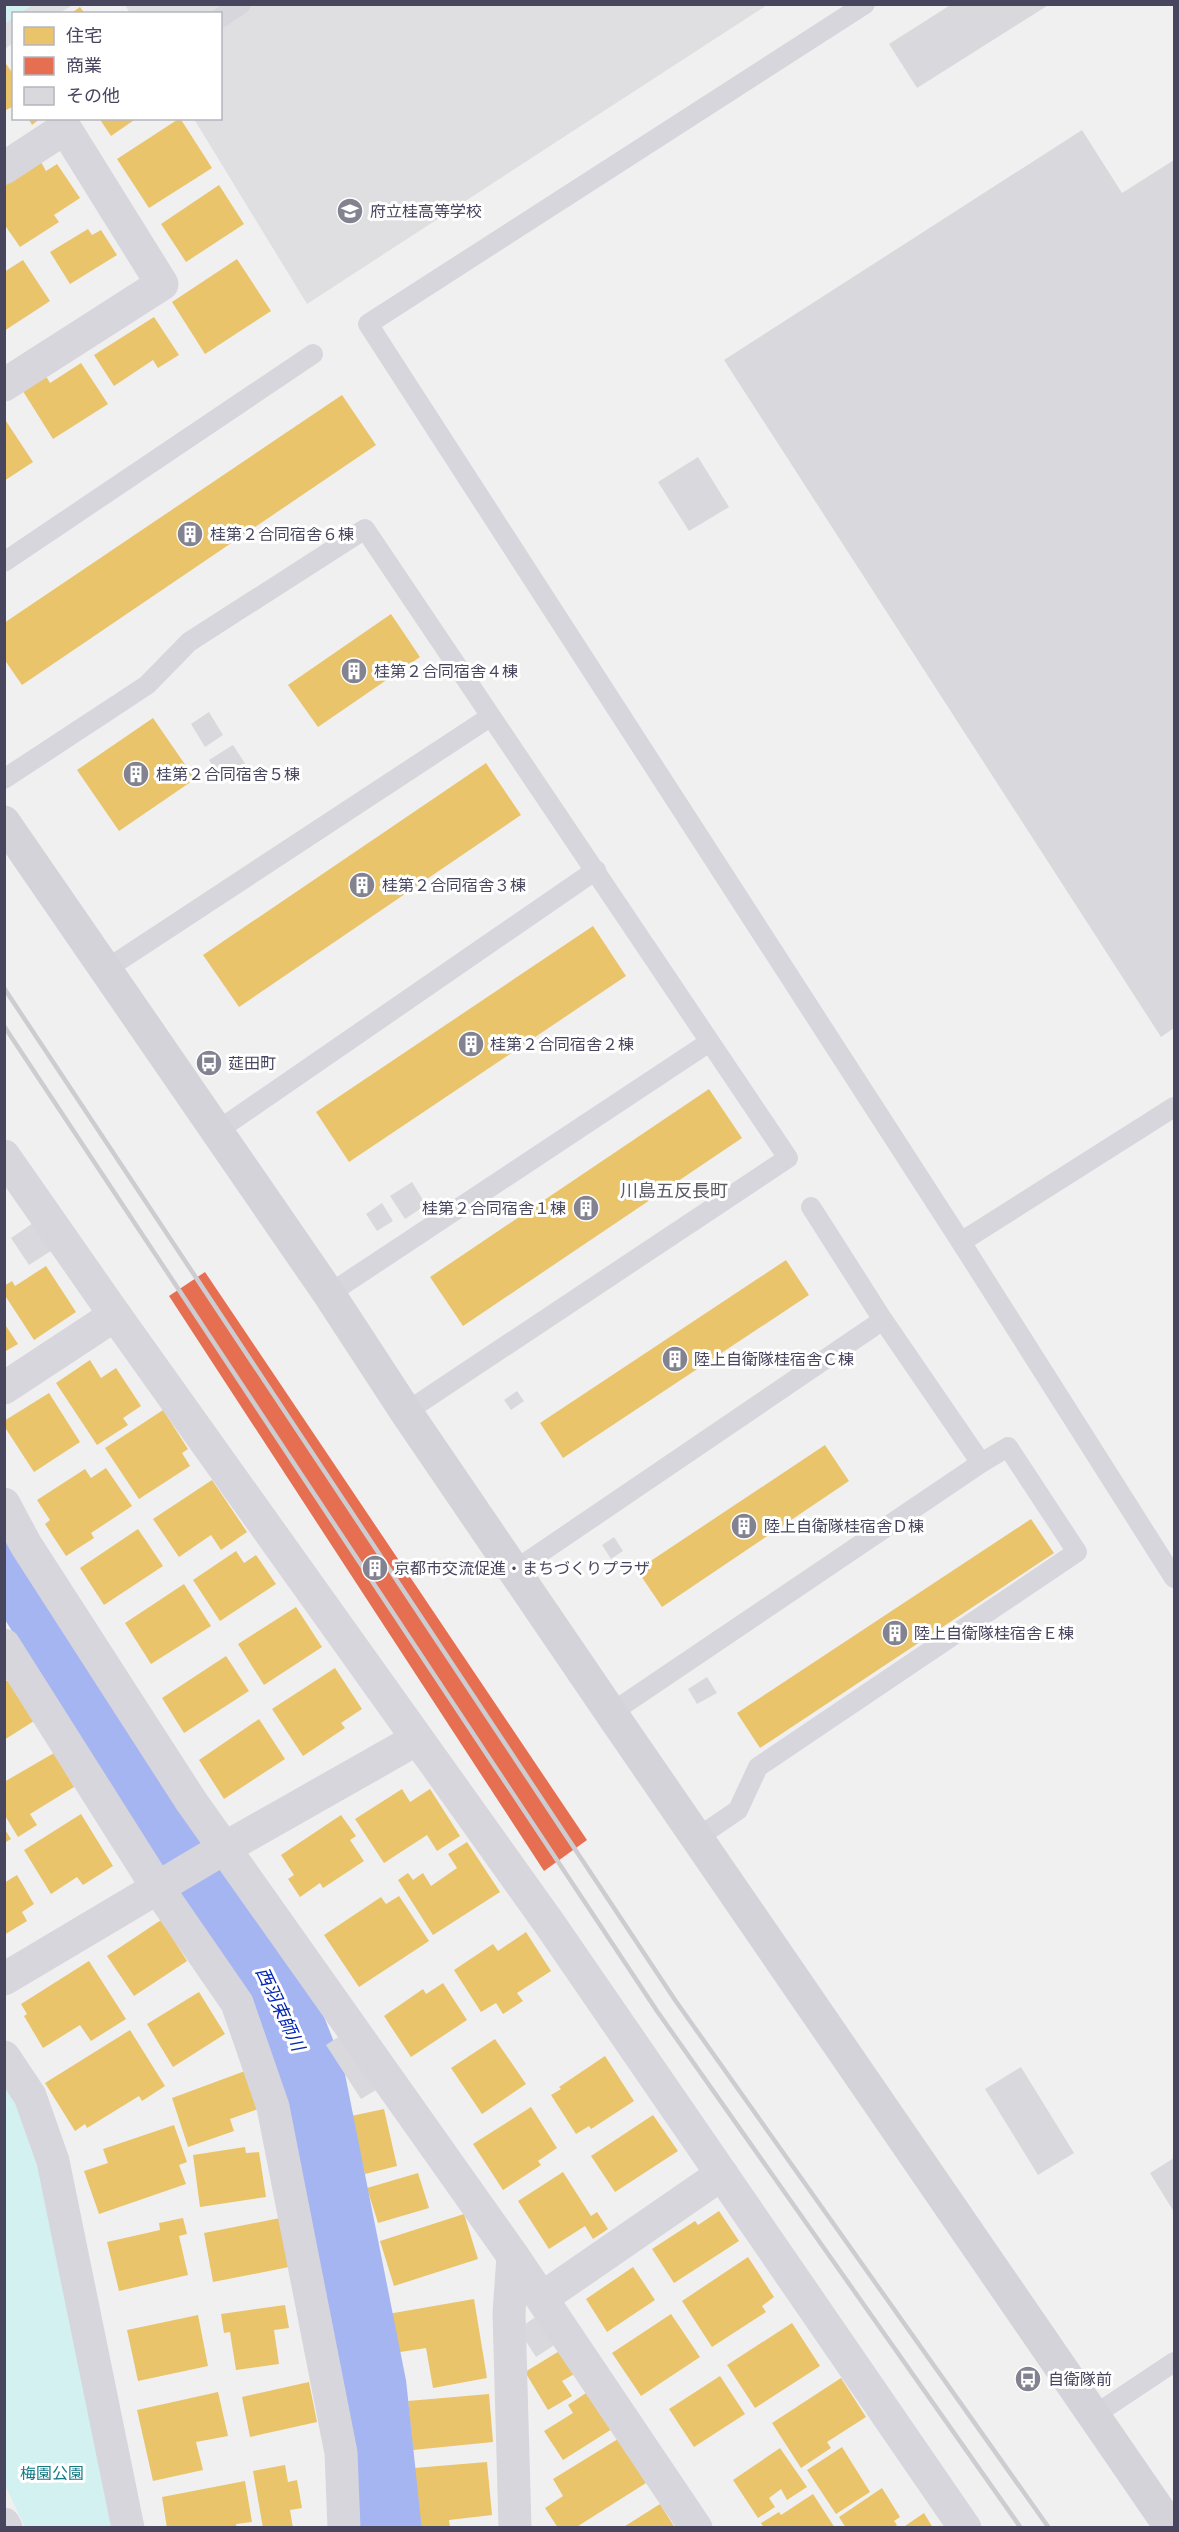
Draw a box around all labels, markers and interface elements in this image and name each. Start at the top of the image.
legend [12,12,222,120]
text: 住宅 [66,25,102,47]
text: 商業 [66,55,102,77]
text: その他 [66,85,120,107]
school or university icon: 府立桂高等学校 [335,196,365,226]
place label: 府立桂高等学校 [370,202,482,222]
building icon: 桂第２合同宿舎６棟 [175,519,205,549]
place label: 桂第２合同宿舎６棟 [210,525,354,545]
building icon: 桂第２合同宿舎４棟 [339,656,369,686]
place label: 桂第２合同宿舎４棟 [374,662,518,682]
building icon: 桂第２合同宿舎５棟 [121,759,151,789]
place label: 桂第２合同宿舎５棟 [156,765,300,785]
building icon: 桂第２合同宿舎３棟 [347,870,377,900]
place label: 桂第２合同宿舎３棟 [382,876,526,896]
building icon: 桂第２合同宿舎２棟 [456,1029,486,1059]
place label: 桂第２合同宿舎２棟 [490,1035,634,1055]
bus stop icon: 莚田町 [194,1048,224,1078]
place label: 莚田町 [228,1054,276,1074]
district label: 川島五反長町 [620,1180,728,1202]
building icon: 桂第２合同宿舎１棟 [571,1193,601,1223]
place label: 桂第２合同宿舎１棟 [422,1199,566,1219]
building icon: 陸上自衛隊桂宿舎Ｃ棟 [660,1344,690,1374]
place label: 陸上自衛隊桂宿舎Ｃ棟 [694,1350,854,1370]
building icon: 陸上自衛隊桂宿舎Ｄ棟 [729,1511,759,1541]
place label: 陸上自衛隊桂宿舎Ｄ棟 [764,1517,924,1537]
building icon: 京都市交流促進・まちづくりプラザ [360,1553,390,1583]
place label: 京都市交流促進・まちづくりプラザ [394,1559,650,1579]
building icon: 陸上自衛隊桂宿舎Ｅ棟 [880,1618,910,1648]
place label: 陸上自衛隊桂宿舎Ｅ棟 [914,1624,1074,1644]
water label: 西羽束師川 [251,1964,310,2056]
bus stop icon: 自衛隊前 [1013,2364,1043,2394]
place label: 自衛隊前 [1048,2370,1112,2390]
park label: 梅園公園 [20,2464,84,2484]

